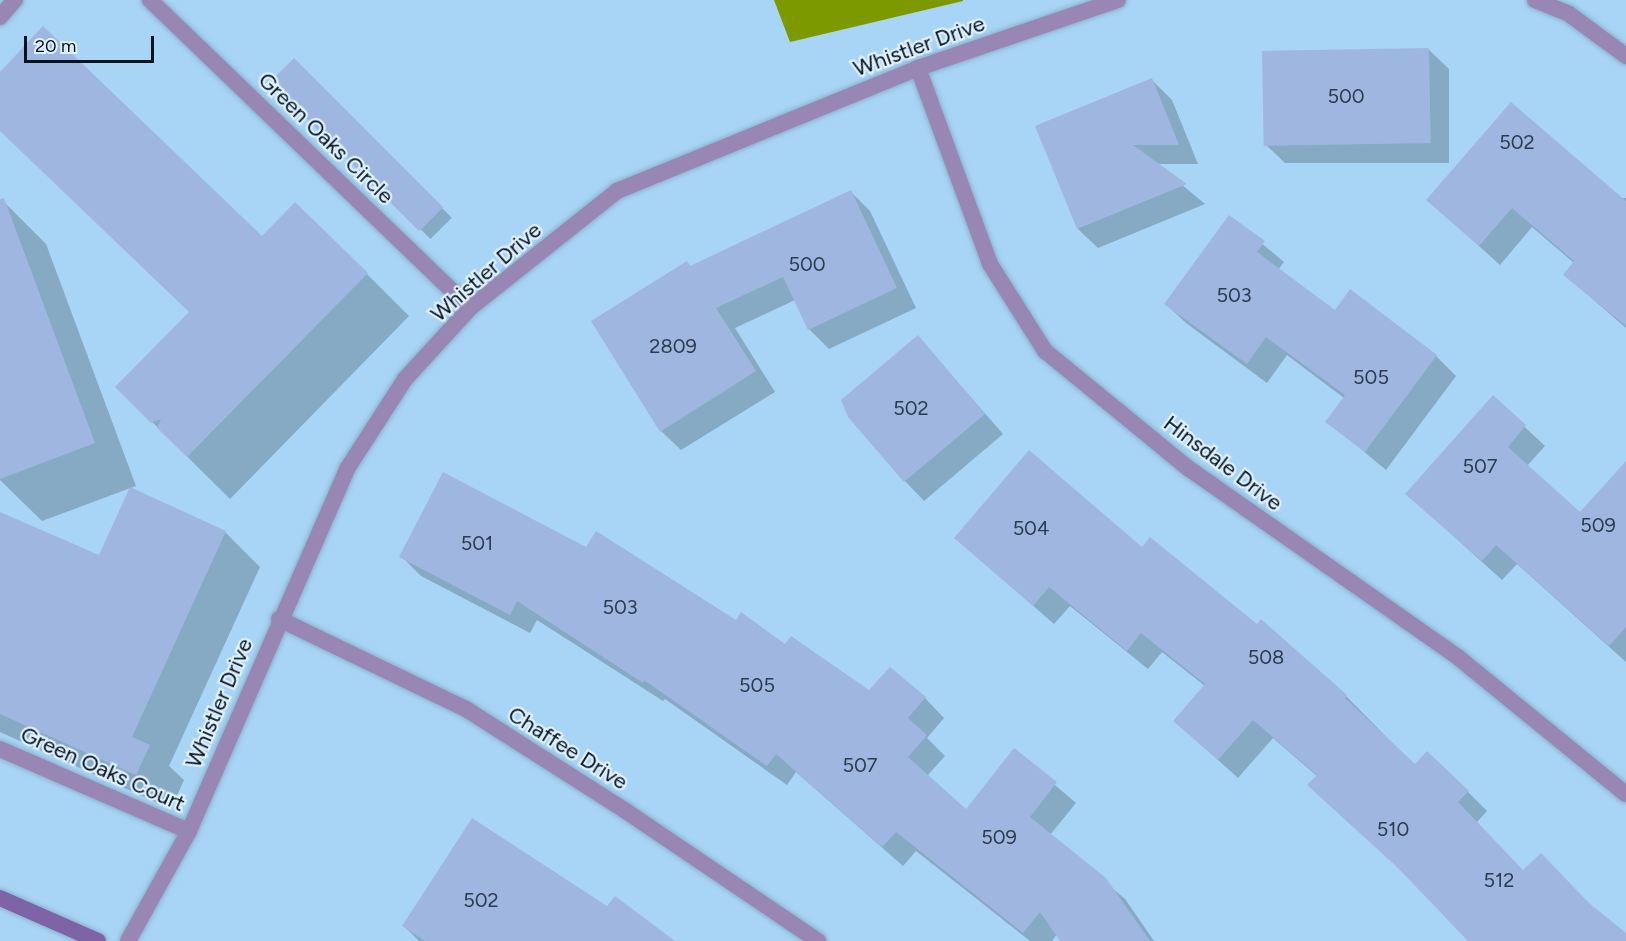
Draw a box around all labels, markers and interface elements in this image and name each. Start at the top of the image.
street label: Whistler Drive [850,10,988,82]
scale bar [27,24,158,62]
text: 20 m [35,35,76,57]
street label: Green Oaks Circle [253,67,399,209]
house number: 500 [1327,84,1365,108]
house number: 502 [1499,130,1535,154]
street label: Whistler Drive [425,217,547,327]
house number: 500 [788,252,826,276]
house number: 503 [1216,283,1252,307]
house number: 2809 [649,334,697,358]
house number: 505 [1353,365,1389,389]
house number: 502 [893,396,929,420]
street label: Hinsdale Drive [1159,410,1287,516]
house number: 507 [1462,454,1498,478]
house number: 509 [1580,513,1616,537]
house number: 504 [1013,516,1049,540]
house number: 501 [461,531,493,555]
house number: 503 [602,595,638,619]
street label: Whistler Drive [180,634,258,772]
house number: 508 [1248,645,1284,669]
house number: 505 [739,673,775,697]
street label: Chaffee Drive [503,701,633,795]
street label: Green Oaks Court [17,721,189,817]
house number: 507 [842,753,878,777]
house number: 510 [1377,817,1409,841]
house number: 509 [981,825,1017,849]
house number: 512 [1484,868,1514,892]
house number: 502 [463,888,499,912]

